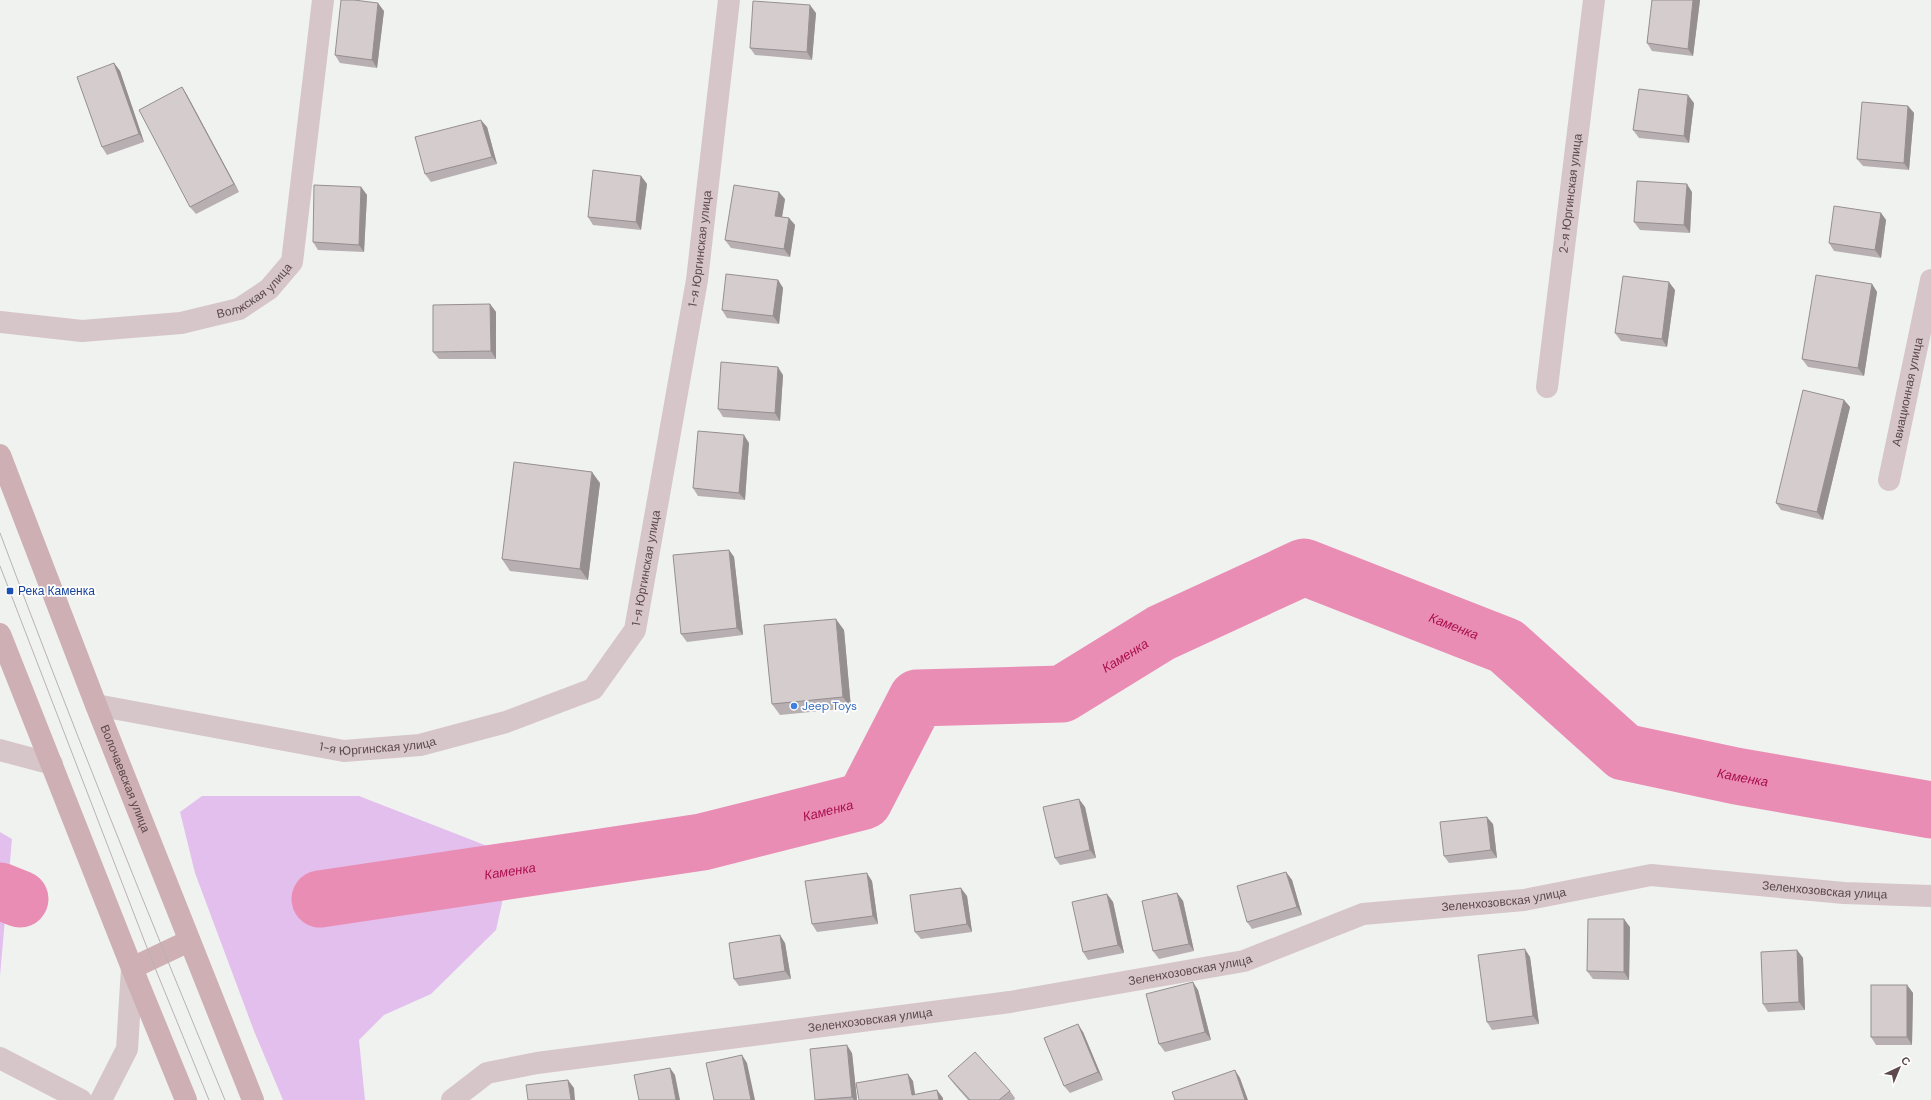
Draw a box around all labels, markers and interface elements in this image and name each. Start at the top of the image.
street label: 2-я Юргинская улица [1555,132,1586,254]
street label: 1-я Юргинская улица [684,189,715,308]
street label: Волжская улица [215,259,296,322]
street label: Авиационная улица [1888,336,1927,448]
street label: 1-я Юргинская улица [628,508,664,627]
place label: Река Каменка [18,583,95,599]
marker: Река Каменка [5,586,15,596]
water label: Каменка [1427,609,1481,643]
water label: Каменка [1099,635,1151,676]
place label: Jeep Toys [802,698,857,714]
marker: Jeep Toys [789,701,799,711]
street label: Волочаевская улица [97,722,154,835]
street label: 1-я Юргинская улица [318,733,438,759]
water label: Каменка [1716,764,1770,790]
water label: Каменка [801,796,855,825]
water label: Каменка [483,859,537,883]
street label: Зеленхозовская улица [1761,877,1888,902]
street label: Зеленхозовская улица [1441,884,1568,915]
street label: Зеленхозовская улица [1127,950,1255,989]
street label: Зеленхозовская улица [807,1004,934,1036]
north arrow [1879,1048,1919,1088]
text: С [1898,1053,1914,1069]

